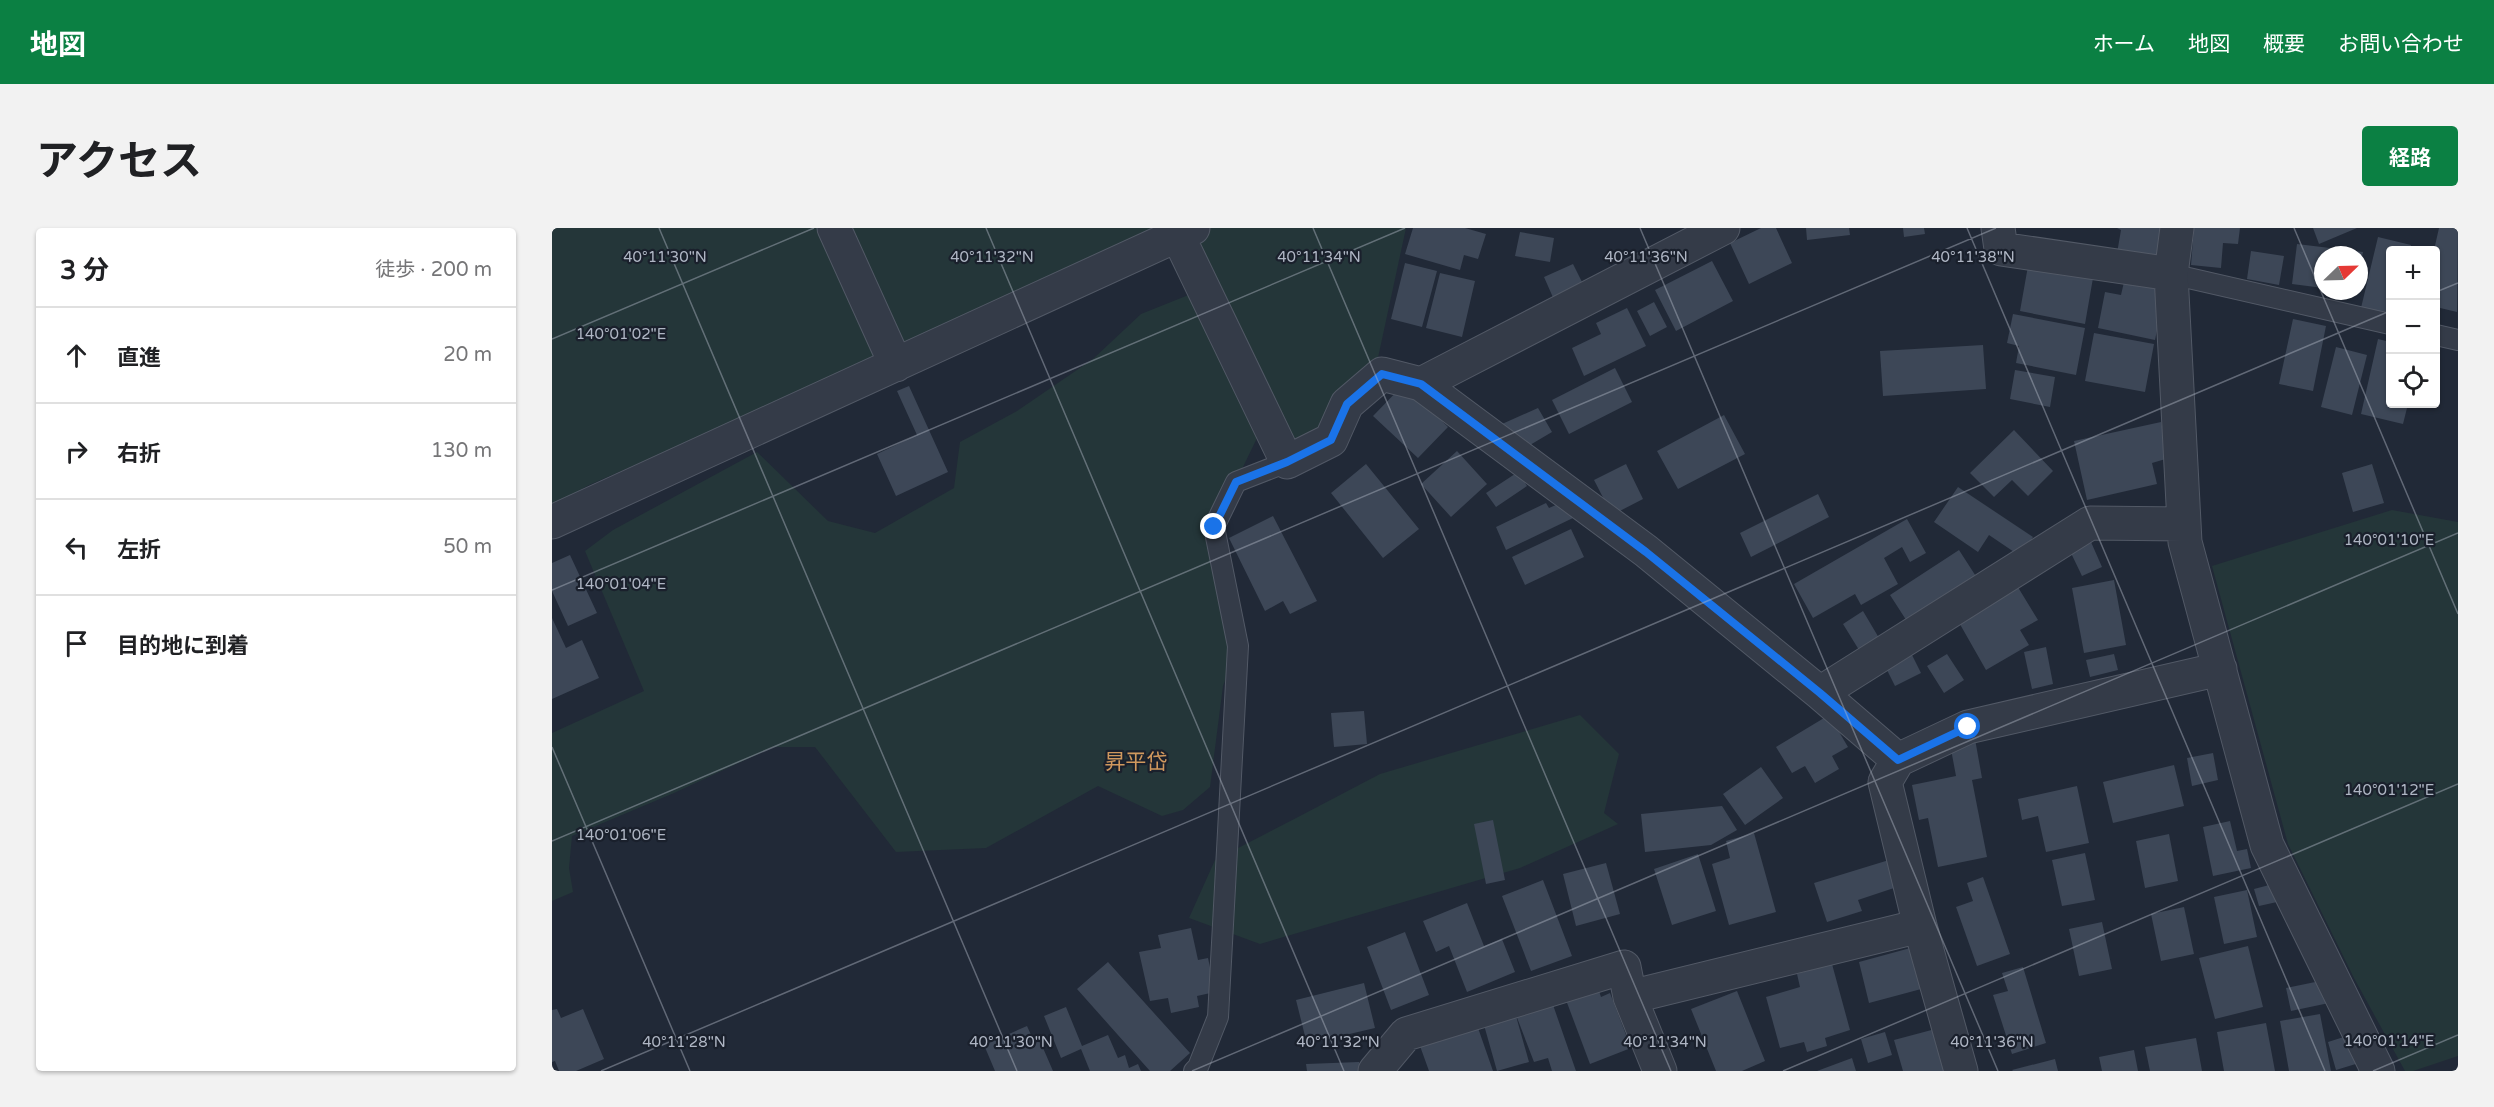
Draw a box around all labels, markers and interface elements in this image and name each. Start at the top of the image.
text: 地図 [30,28,86,62]
text: ホーム [2093,32,2155,57]
text: 地図 [2188,32,2230,57]
text: 概要 [2263,32,2305,57]
text: お問い合わせ [2338,32,2464,57]
button: 経路 [2362,126,2458,186]
text: アクセス [36,136,202,187]
north arrow [2314,246,2368,300]
map controls [2386,246,2440,408]
button: + [2386,246,2440,300]
text: 40°11'30"N [623,248,707,266]
text: 40°11'32"N [950,248,1034,266]
text: 40°11'34"N [1277,248,1361,266]
text: 40°11'36"N [1604,248,1688,266]
text: 40°11'38"N [1931,248,2015,266]
text: 3 分 [60,255,109,286]
text: 徒歩 · 200 m [375,258,492,282]
button: − [2386,300,2440,354]
text: 140°01'02"E [576,325,666,343]
icon: ahead [60,339,93,372]
text: 20 m [443,343,492,367]
text: 直進 [117,345,161,371]
button: locate [2386,354,2440,408]
icon: right [60,435,93,468]
text: 130 m [431,439,492,463]
text: 右折 [117,441,161,467]
route end [1200,513,1226,539]
icon: left [60,531,93,564]
text: 140°01'10"E [2344,531,2434,549]
text: 50 m [443,535,492,559]
text: 左折 [117,537,161,563]
text: 140°01'04"E [576,575,666,593]
icon: arrive [60,627,93,660]
text: 目的地に到着 [117,633,249,659]
route start [1954,713,1980,739]
district label: 昇平岱 [1105,750,1168,775]
text: 140°01'12"E [2344,781,2434,799]
text: 140°01'06"E [576,826,666,844]
text: 140°01'14"E [2344,1032,2434,1050]
text: 40°11'28"N [642,1033,726,1051]
text: 40°11'30"N [969,1033,1053,1051]
text: 40°11'32"N [1296,1033,1380,1051]
text: 40°11'34"N [1623,1033,1707,1051]
text: 40°11'36"N [1950,1033,2034,1051]

